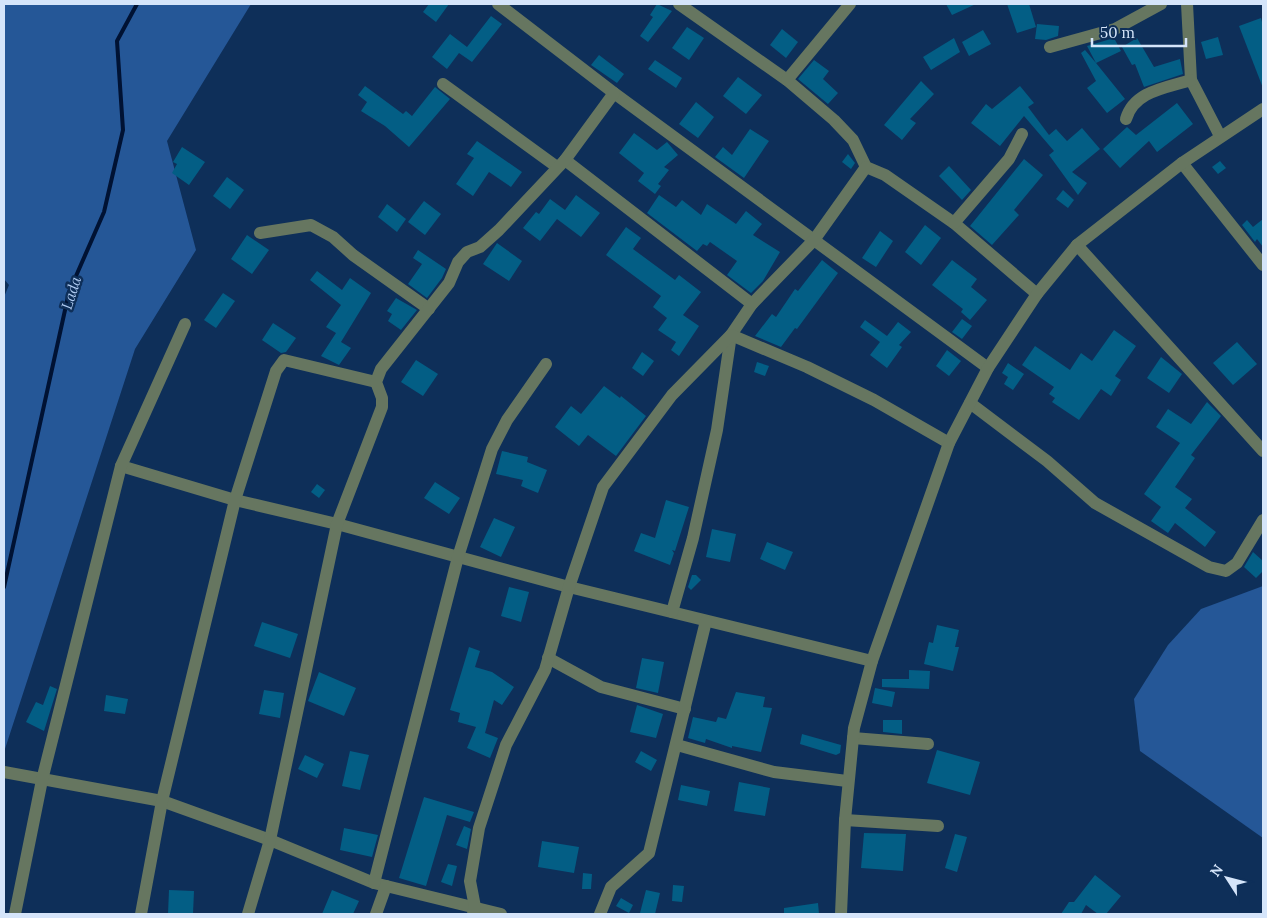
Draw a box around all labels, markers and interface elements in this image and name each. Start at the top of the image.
scale bar [1092,15,1186,47]
text: 50 m [1100,23,1135,42]
water label: Lada [57,273,85,312]
north arrow [1202,853,1252,903]
text: N [1206,861,1227,880]

